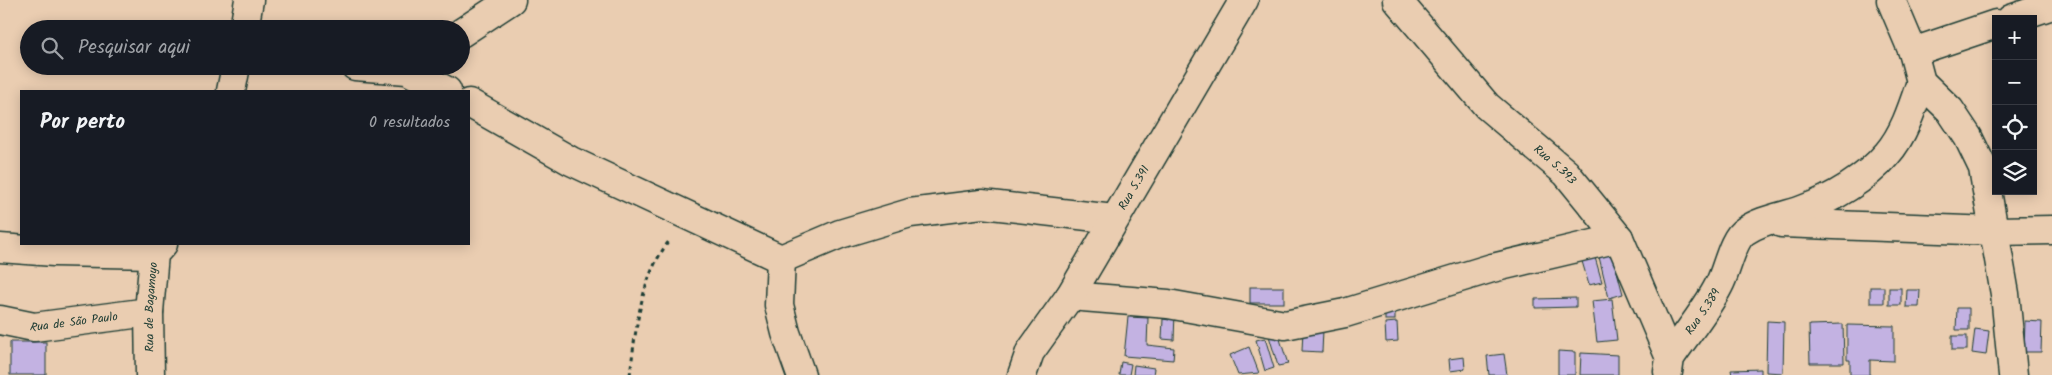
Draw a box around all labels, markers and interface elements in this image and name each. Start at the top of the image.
map controls [1992,15,2037,195]
button: + [1992,15,2037,60]
search box [20,20,470,75]
text: Pesquisar aqui [78,33,190,63]
icon: search [38,34,66,62]
button: − [1992,60,2037,105]
button: locate [1992,105,2037,150]
text: Por perto [40,106,125,139]
text: 0 resultados [369,110,450,135]
street label: Rua 5.393 [1529,140,1581,189]
button: layers [1992,150,2037,195]
street label: Rua 5.391 [1114,162,1155,214]
street label: Rua de Bagamoyo [140,261,163,352]
street label: Rua 5.389 [1680,285,1726,339]
street label: Rua de São Paulo [28,307,119,337]

